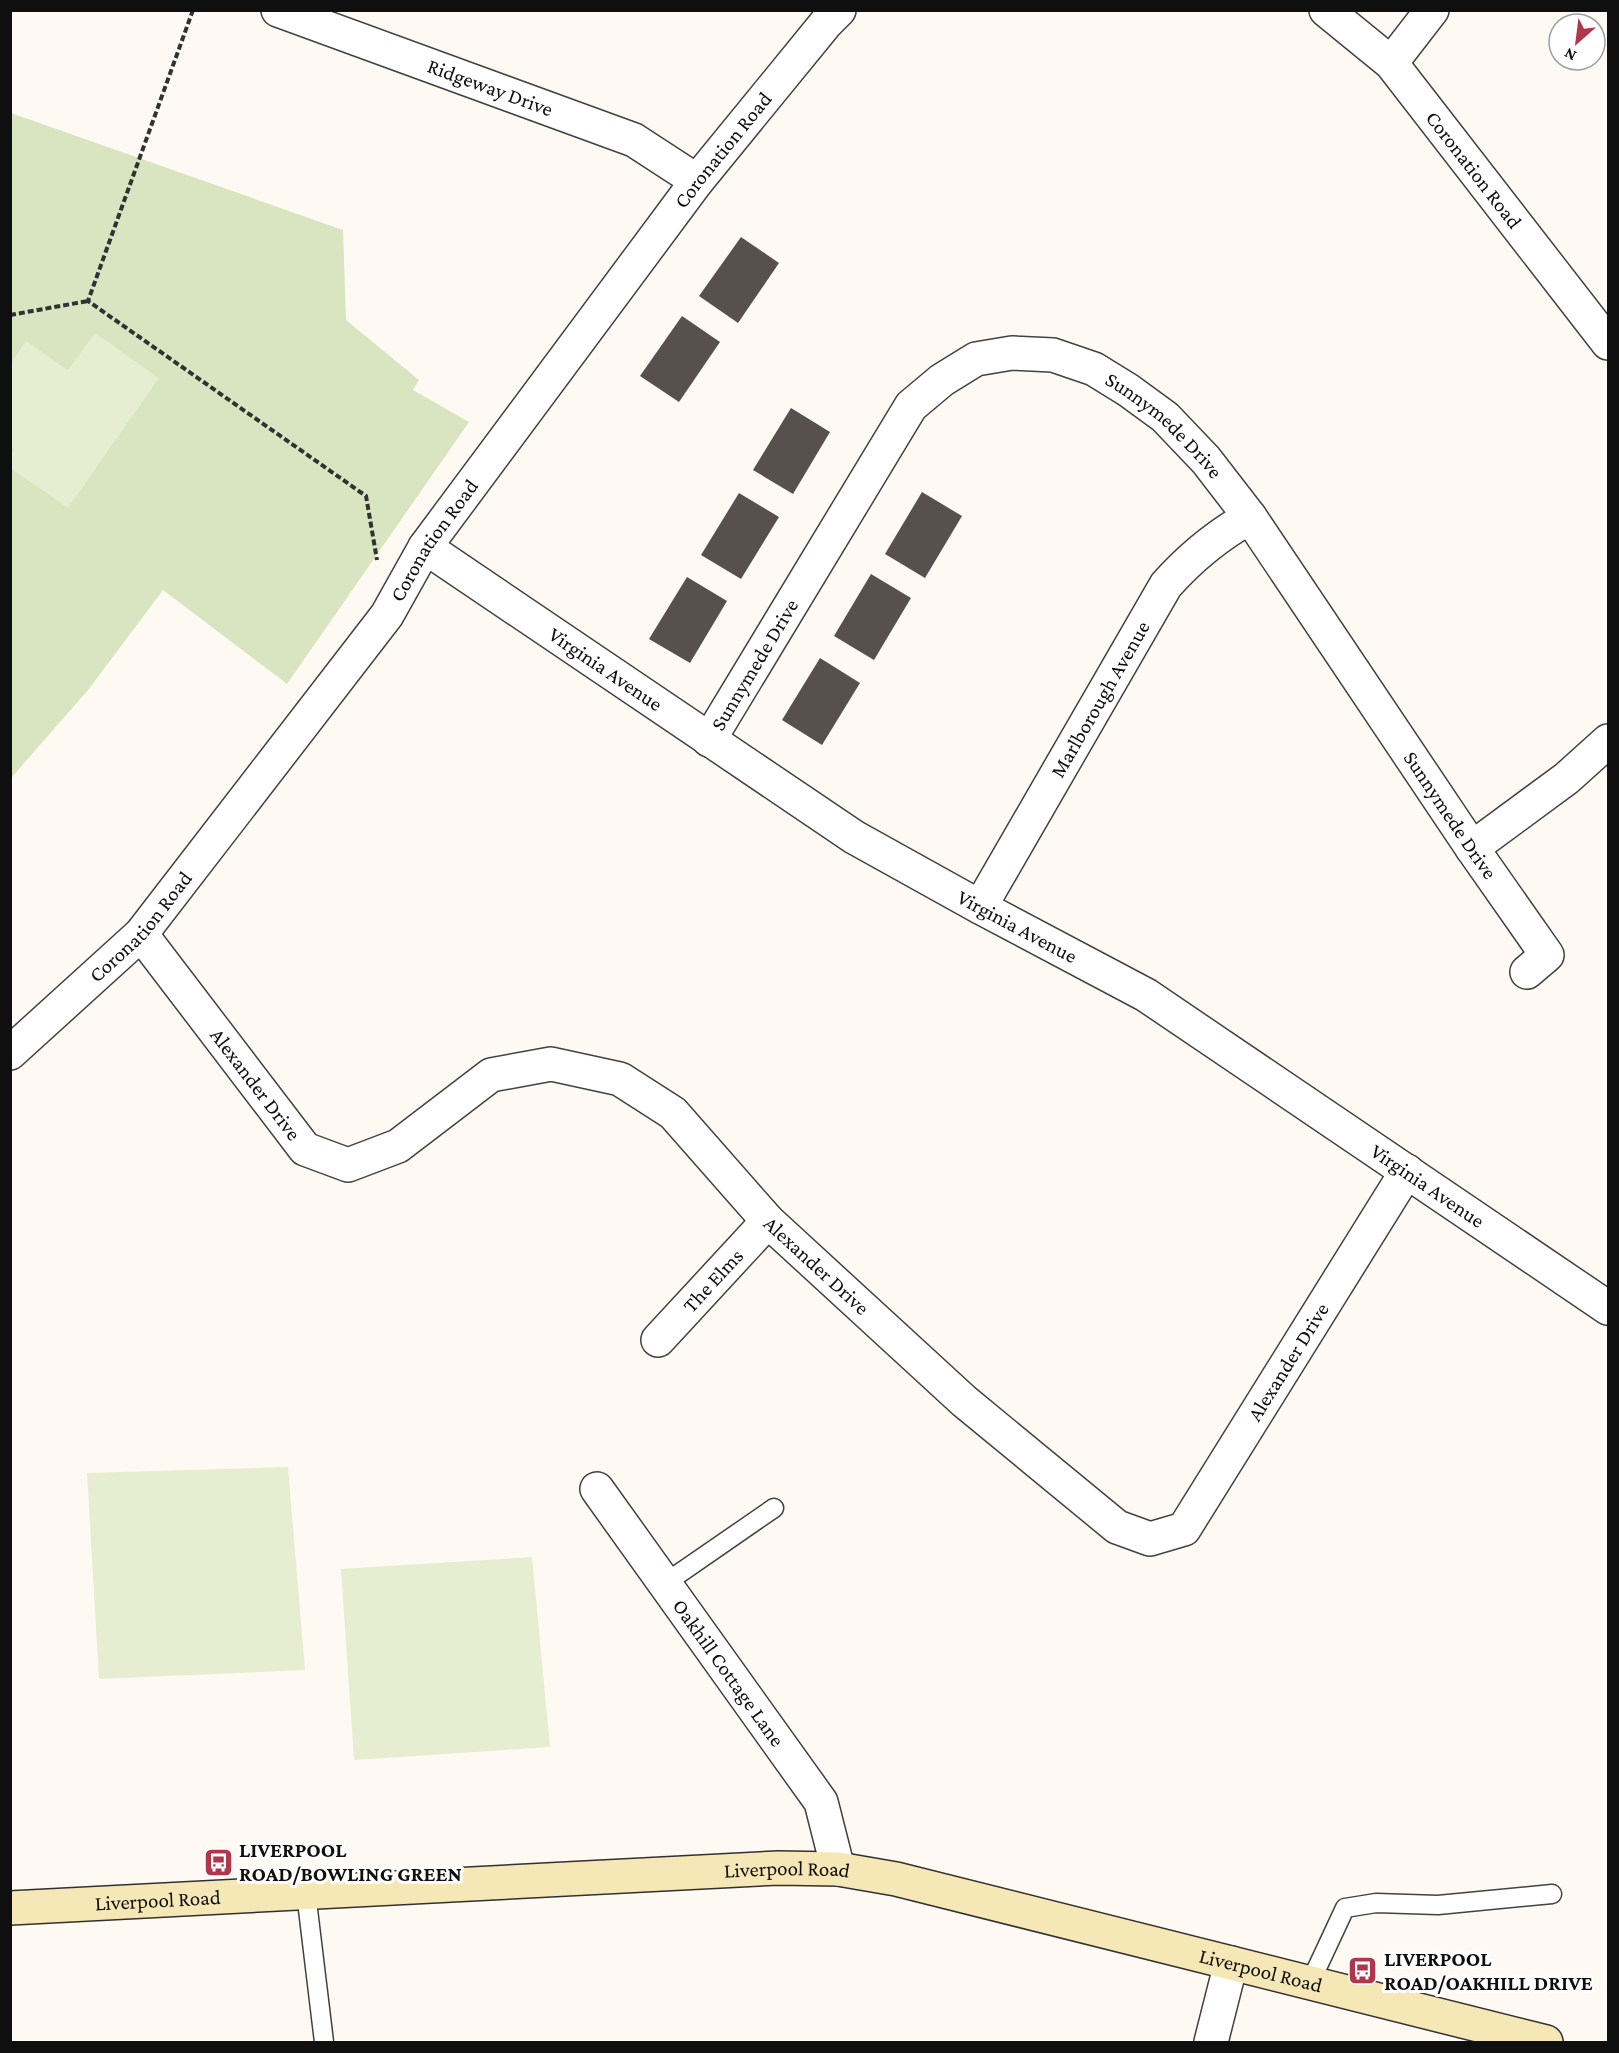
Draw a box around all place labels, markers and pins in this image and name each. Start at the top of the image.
place label: LIVERPOOL ROAD/BOWLING GREEN [239,1838,462,1886]
bus stop icon: LIVERPOOL ROAD/BOWLING GREEN [202,1846,234,1878]
place label: LIVERPOOL ROAD/OAKHILL DRIVE [1384,1947,1593,1995]
bus stop icon: LIVERPOOL ROAD/OAKHILL DRIVE [1347,1955,1379,1987]

